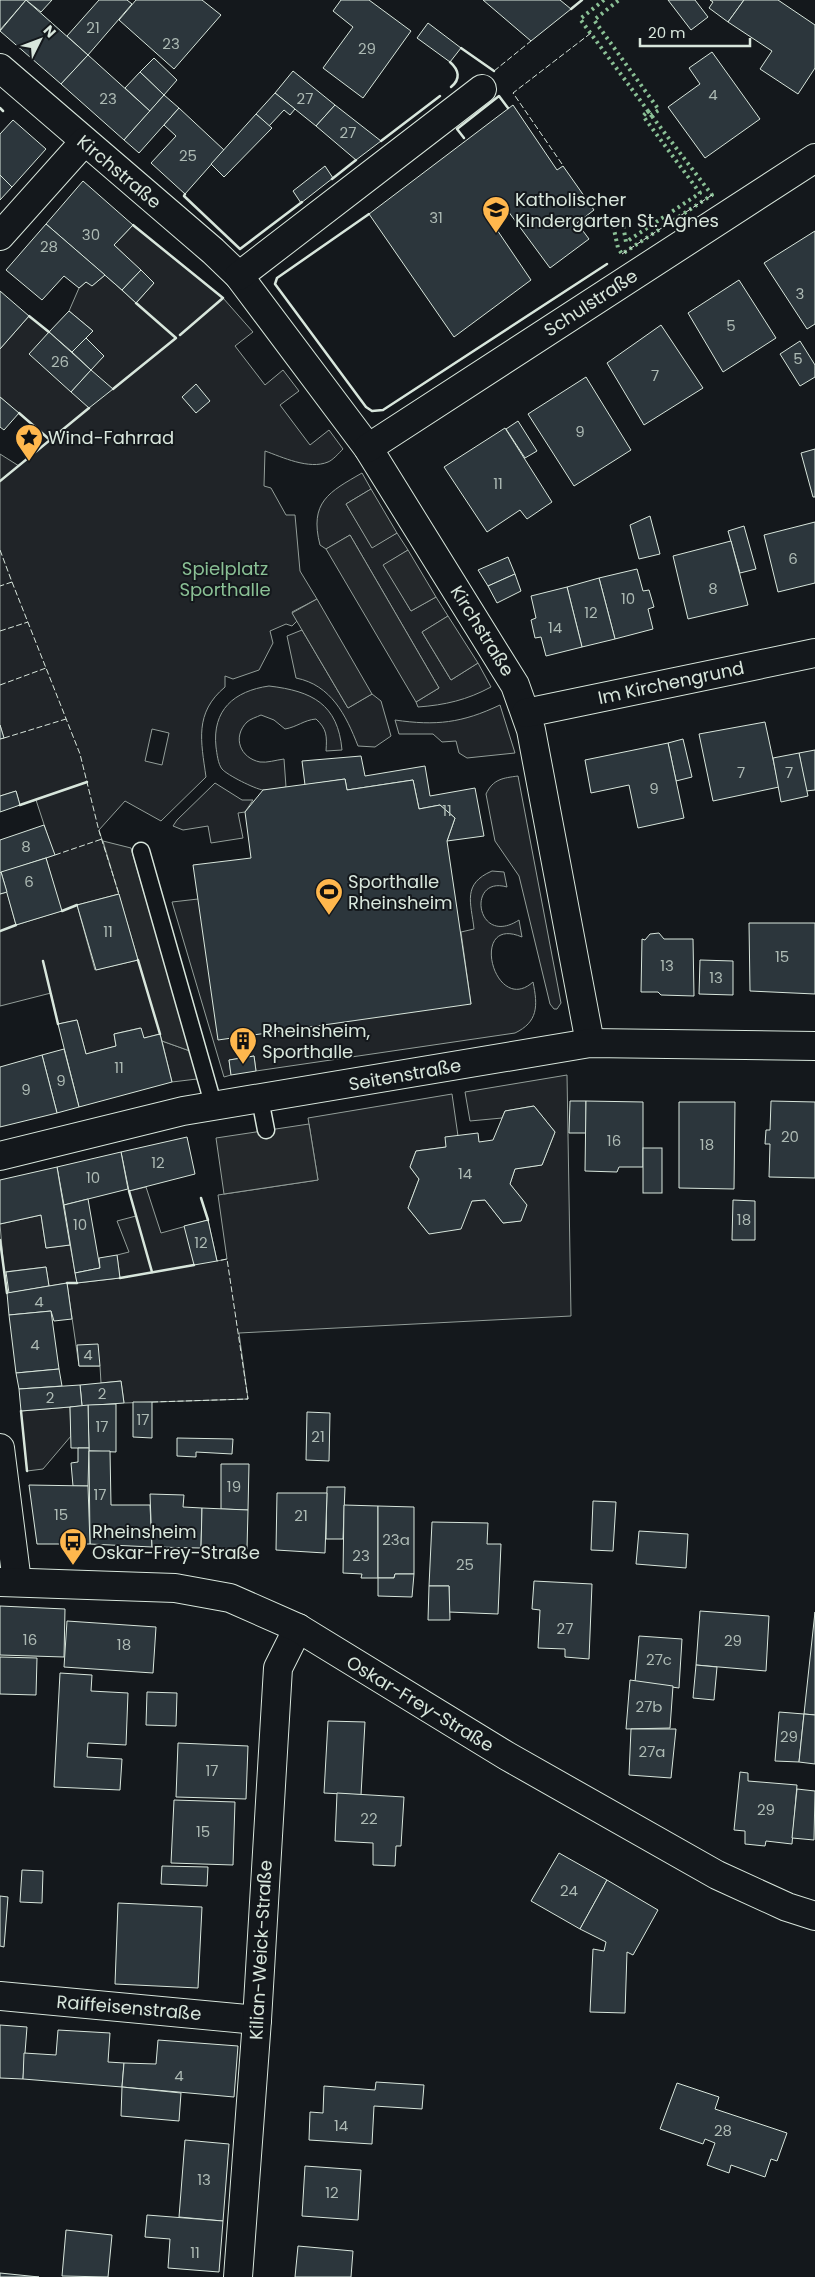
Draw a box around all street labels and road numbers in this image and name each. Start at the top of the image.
street label: Kirchstraße [72,129,167,214]
street label: Schulstraße [539,263,642,342]
street label: Kirchstraße [445,581,520,681]
street label: Im Kirchengrund [595,655,746,710]
street label: Seitenstraße [347,1052,463,1097]
street label: Oskar-Frey-Straße [342,1650,499,1758]
street label: Kilian-Weick-Straße [243,1859,278,2041]
street label: Raiffeisenstraße [56,1989,203,2026]

